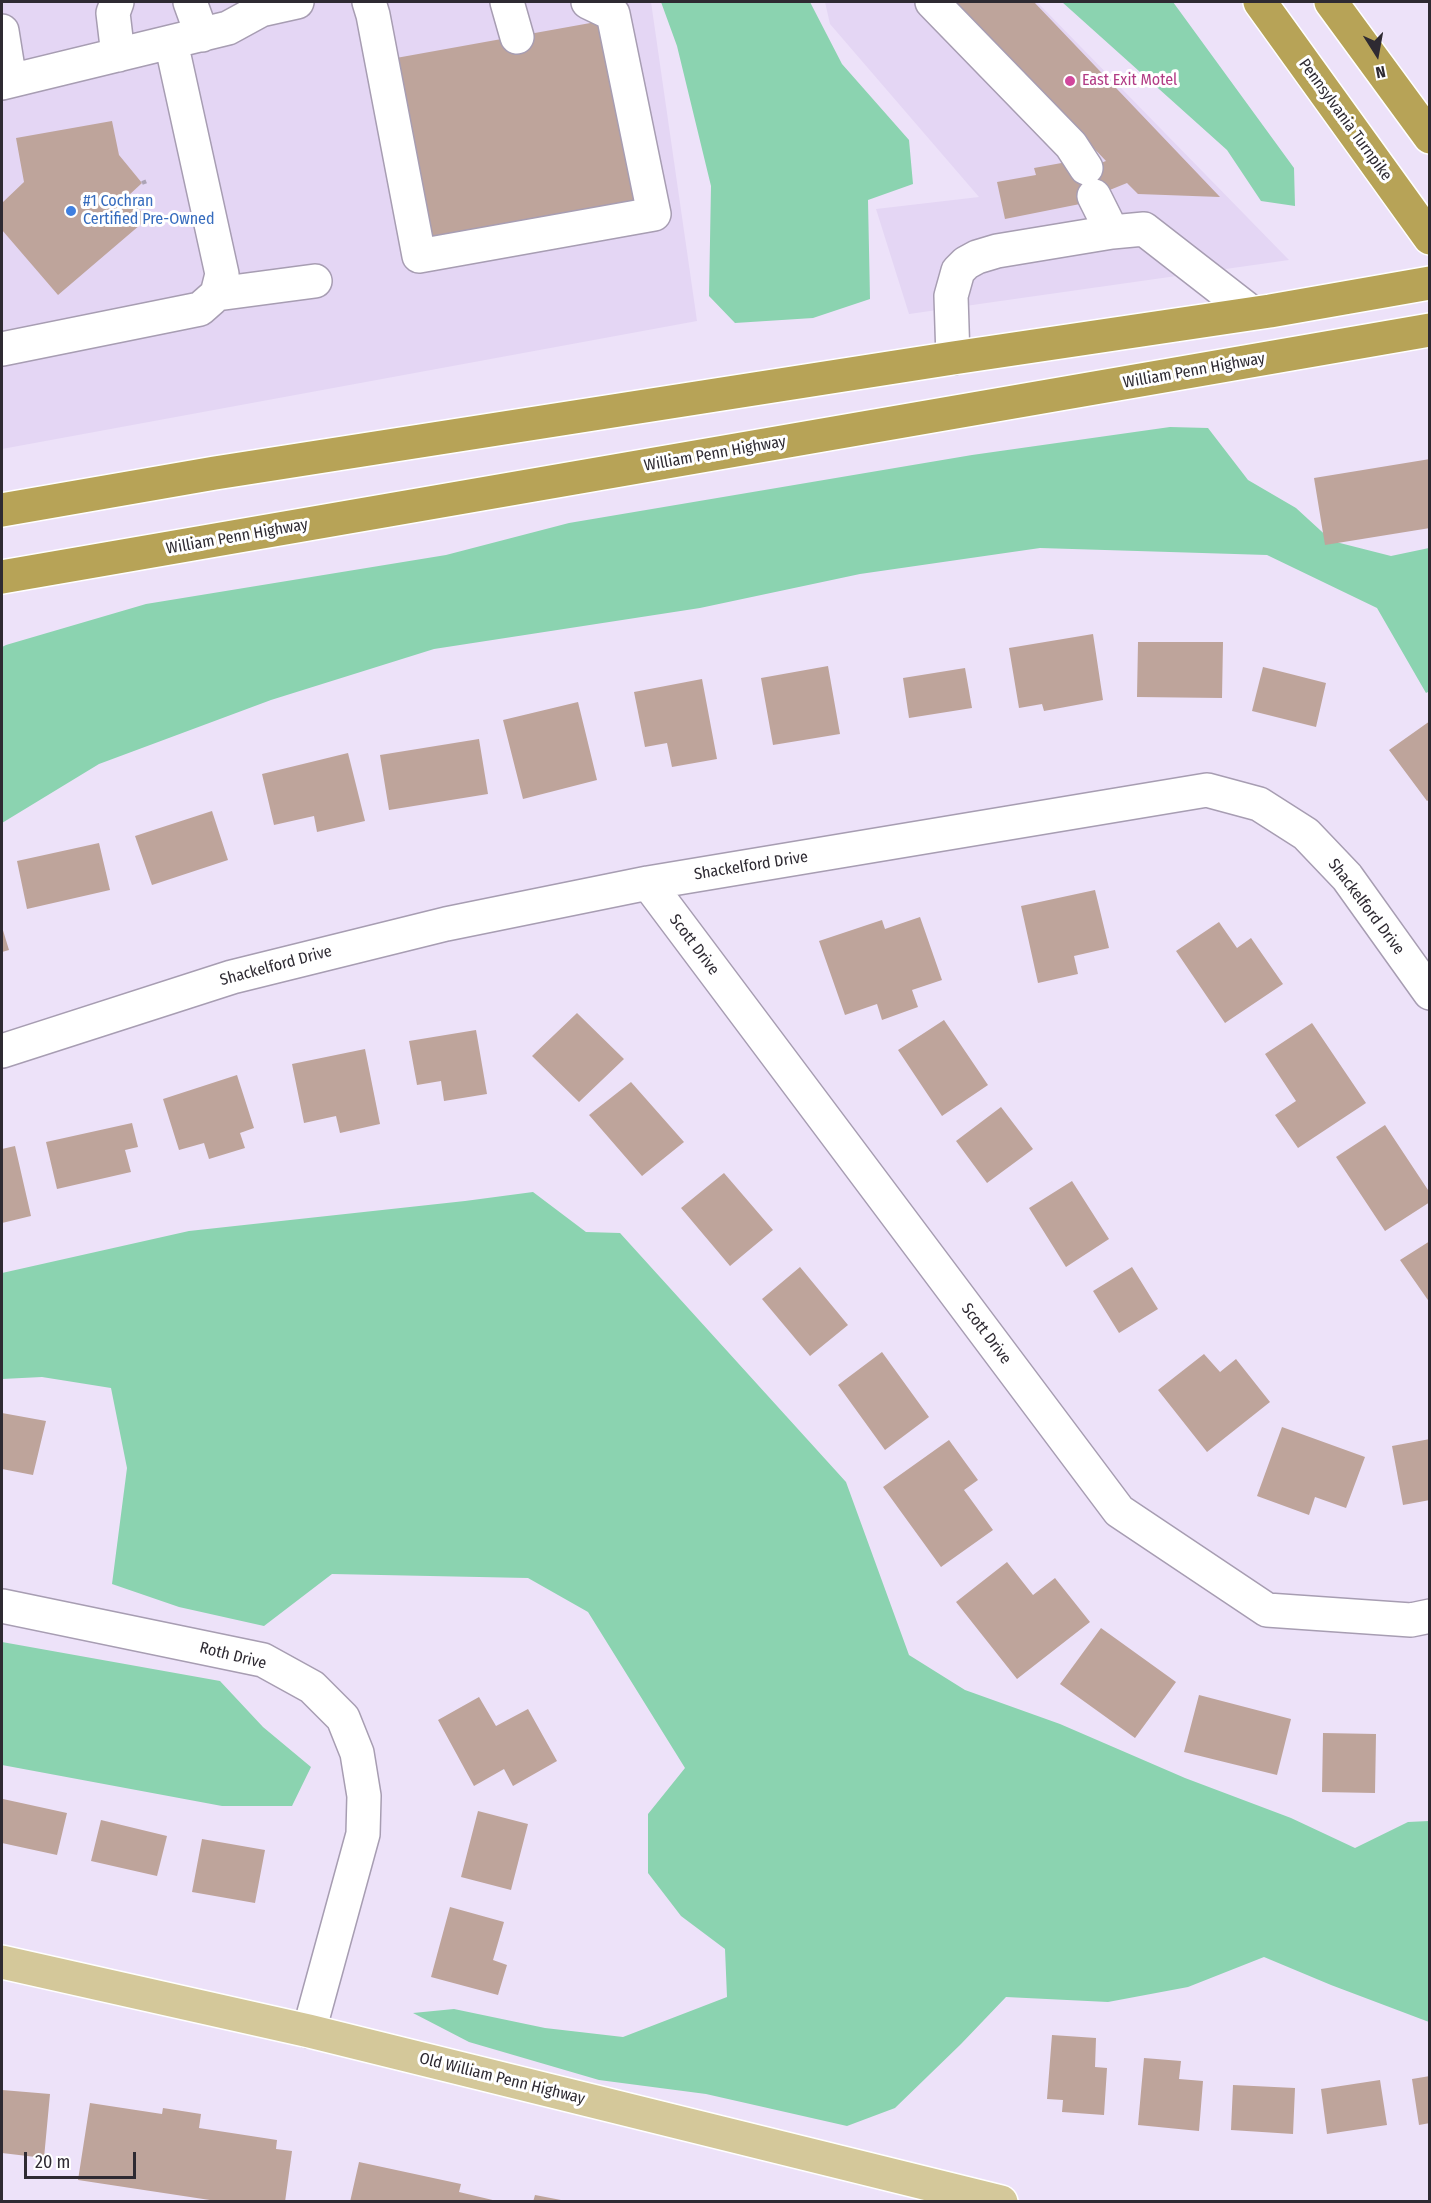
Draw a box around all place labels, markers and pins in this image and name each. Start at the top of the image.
place label: East Exit Motel [1082,71,1177,91]
marker: East Exit Motel [1063,74,1077,88]
place label: #1 Cochran Certified Pre-Owned [83,192,215,230]
marker: #1 Cochran Certified Pre-Owned [64,204,78,218]

